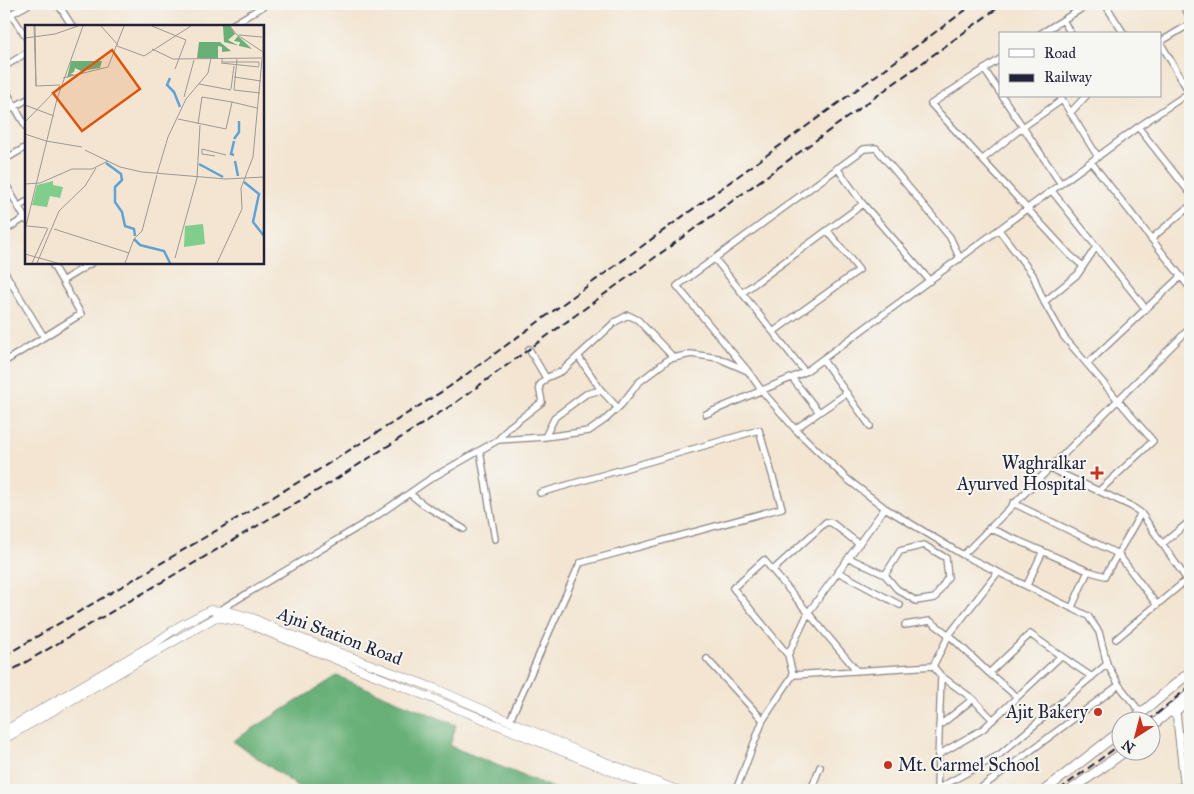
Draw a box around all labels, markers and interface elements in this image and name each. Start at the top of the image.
inset map [25,25,264,264]
legend [999,32,1162,98]
text: Road [1044,44,1076,62]
text: Railway [1044,68,1093,86]
place label: Waghralkar Ayurved Hospital [956,452,1086,495]
marker: Waghralkar Ayurved Hospital [1090,466,1104,480]
street label: Ajni Station Road [274,602,405,670]
place label: Ajit Bakery [1005,701,1089,723]
marker: Ajit Bakery [1092,706,1104,718]
north arrow [1112,712,1162,762]
text: N [1119,736,1138,756]
place label: Mt. Carmel School [898,754,1039,776]
marker: Mt. Carmel School [882,759,894,771]

